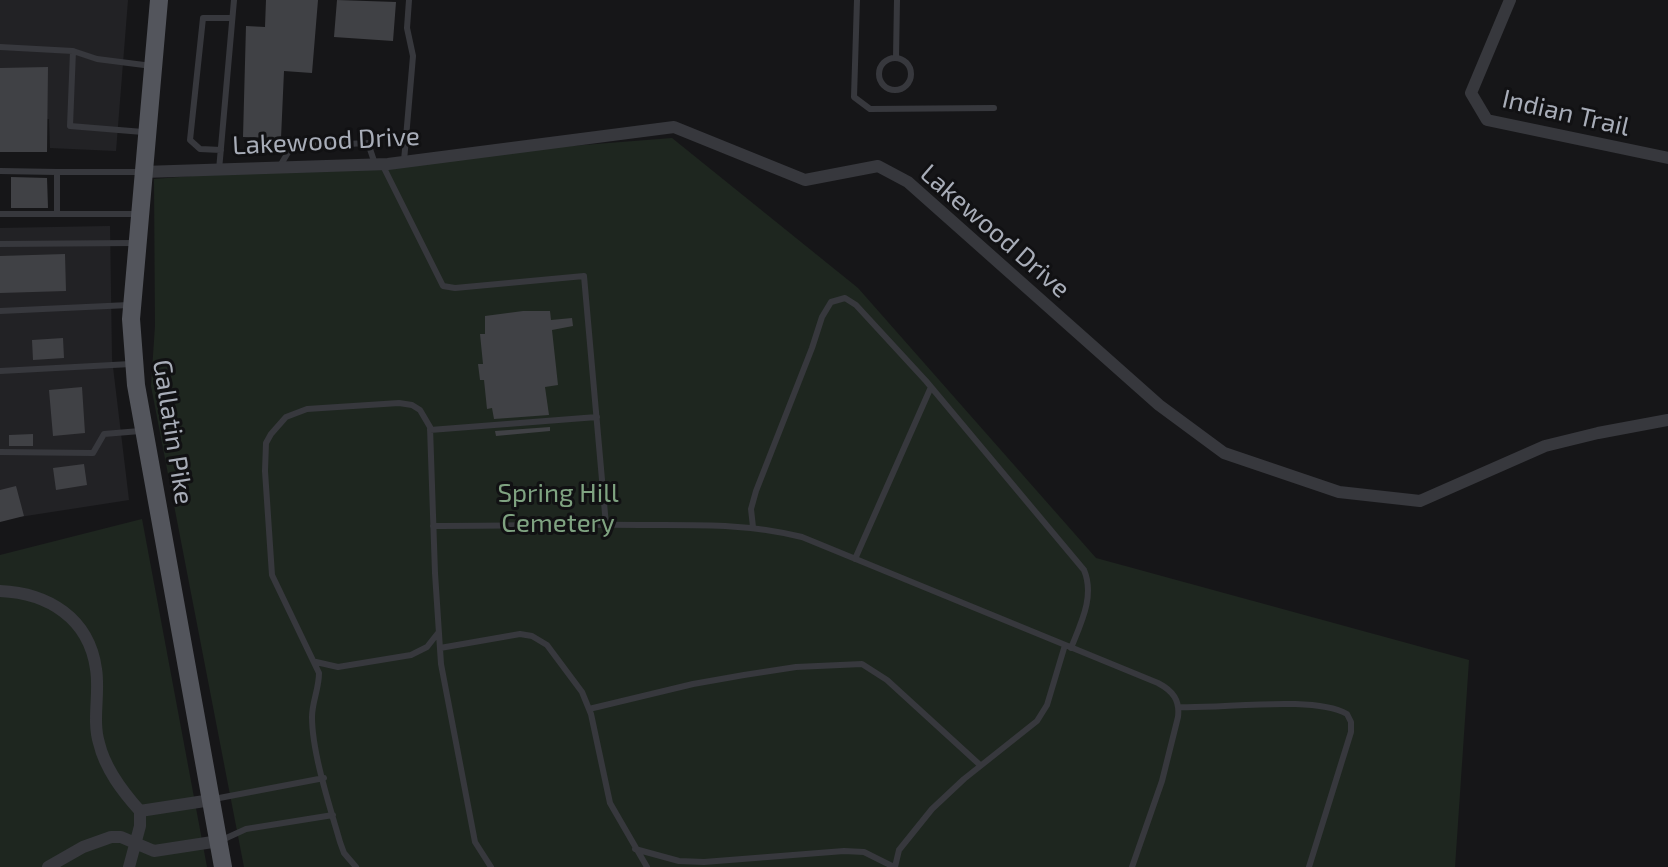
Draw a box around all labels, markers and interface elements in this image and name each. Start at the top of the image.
street label: Indian Trail [1499,83,1633,143]
street label: Lakewood Drive [231,121,421,161]
street label: Lakewood Drive [914,158,1076,304]
street label: Gallatin Pike [146,357,200,507]
park label: Spring Hill Cemetery [497,477,619,538]

